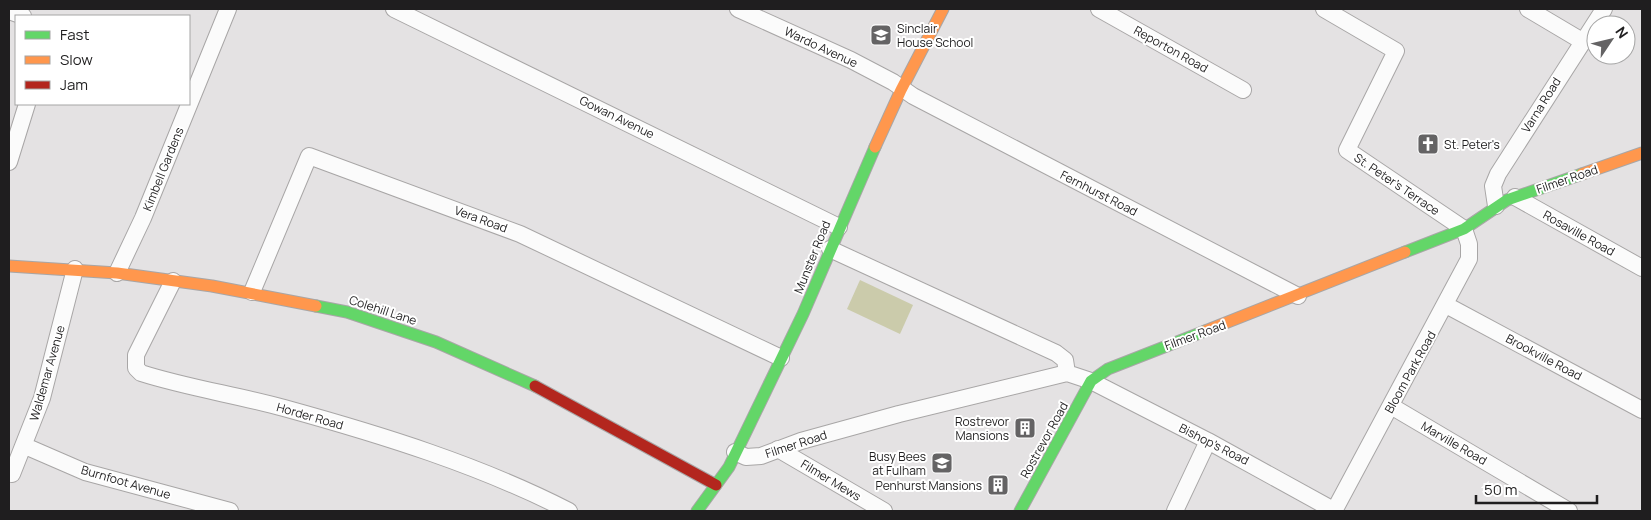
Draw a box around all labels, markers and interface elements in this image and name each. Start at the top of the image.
legend [15,15,190,105]
north arrow [1586,15,1636,65]
place label: Sinclair House School [897,20,973,51]
street label: Reporton Road [1131,22,1211,76]
street label: Wardo Avenue [781,23,861,71]
school or university icon: Sinclair House School [869,23,893,47]
text: N [1611,23,1633,42]
text: Fast [60,24,89,45]
text: Slow [60,49,93,70]
text: Jam [60,74,88,95]
street label: Varna Road [1517,74,1565,136]
street label: Gowan Avenue [577,92,657,142]
street label: Kimbell Gardens [138,125,188,213]
church icon: St. Peter's [1416,132,1440,156]
place label: St. Peter's [1444,136,1500,153]
street label: St. Peter's Terrace [1351,149,1443,219]
street label: Filmer Road [1534,161,1600,197]
street label: Fernhurst Road [1057,166,1141,220]
street label: Vera Road [452,202,510,236]
street label: Rosaville Road [1540,206,1618,260]
street label: Munster Road [790,218,834,296]
street label: Colehill Lane [347,291,419,329]
street label: Filmer Road [1162,316,1228,354]
street label: Waldemar Avenue [25,323,69,423]
street label: Bloom Park Road [1380,328,1440,416]
street label: Brookville Road [1503,330,1585,384]
street label: Horder Road [275,398,345,434]
street label: Rostrevor Road [1016,399,1072,481]
place label: Rostrevor Mansions [955,413,1010,444]
building icon: Rostrevor Mansions [1013,416,1037,440]
street label: Marville Road [1418,417,1490,469]
street label: Bishop's Road [1176,419,1252,469]
street label: Filmer Road [763,426,829,462]
place label: Busy Bees at Fulham [869,448,926,479]
school or university icon: Busy Bees at Fulham [930,451,954,475]
street label: Filmer Mews [798,455,864,505]
street label: Burnfoot Avenue [79,461,173,503]
scale bar [1476,472,1597,504]
building icon: Penhurst Mansions [986,473,1010,497]
place label: Penhurst Mansions [875,477,982,494]
text: 50 m [1484,479,1518,500]

